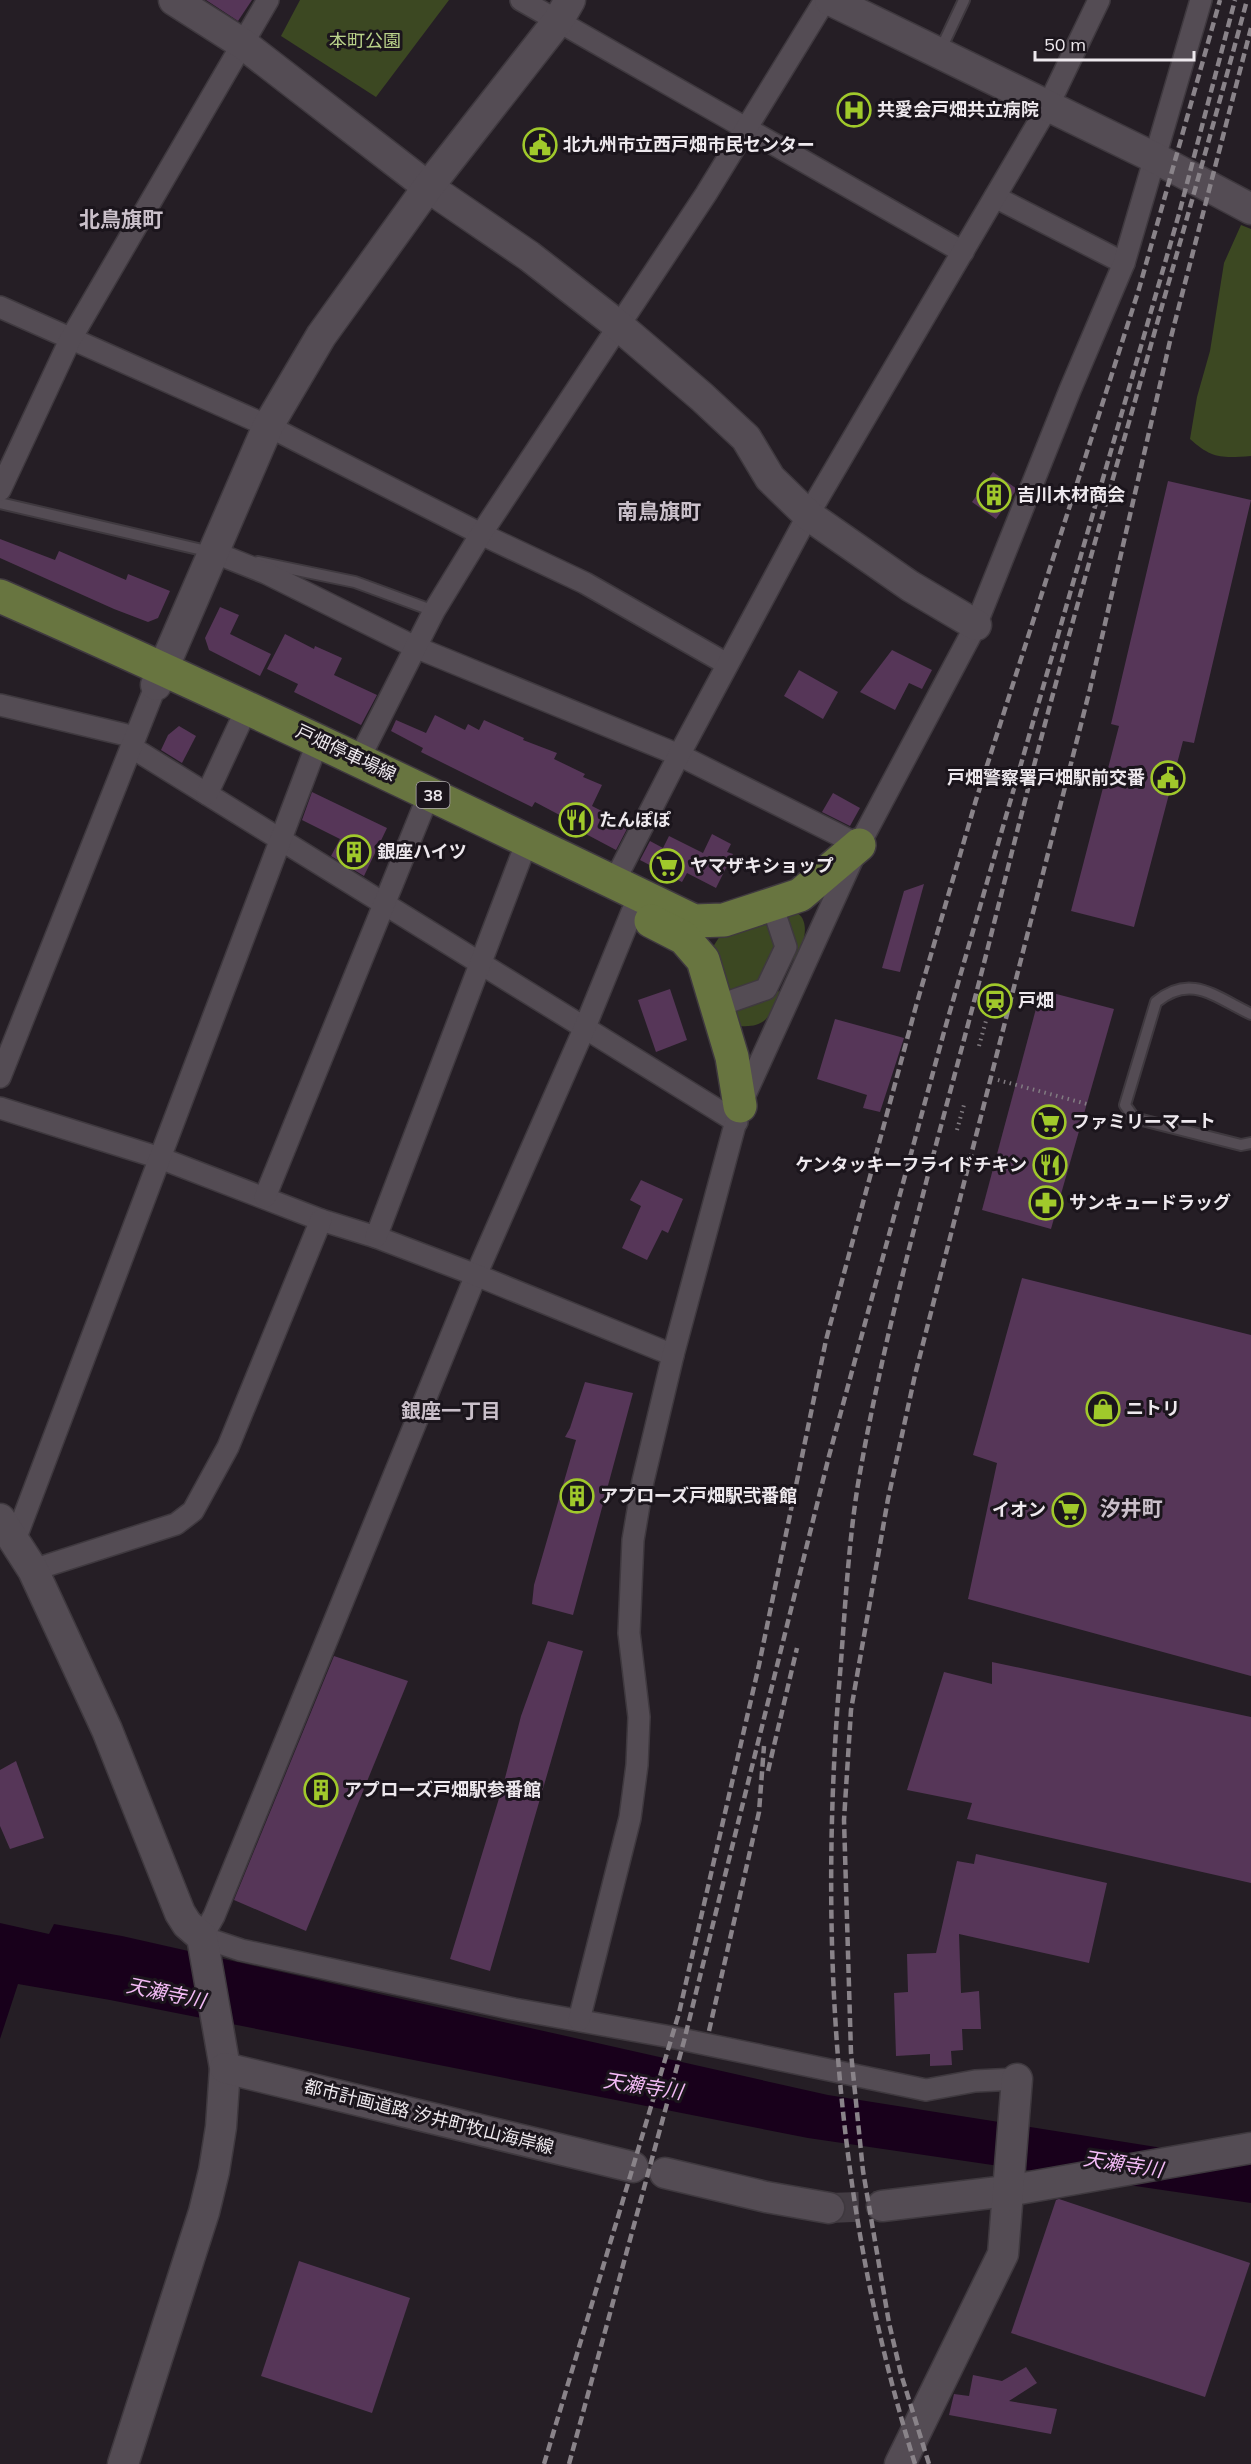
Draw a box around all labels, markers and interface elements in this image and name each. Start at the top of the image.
scale bar [1035,24,1194,62]
park label: 本町公園 [329,29,401,52]
text: 50 m [1044,33,1086,56]
hospital icon: 共愛会戸畑共立病院 [836,92,872,128]
place label: 共愛会戸畑共立病院 [877,98,1039,121]
public building icon: 北九州市立西戸畑市民センター [522,127,558,163]
place label: 北九州市立西戸畑市民センター [563,133,815,156]
district label: 北鳥旗町 [79,206,163,232]
building icon: 吉川木材商会 [976,477,1012,513]
place label: 吉川木材商会 [1017,483,1125,506]
district label: 南鳥旗町 [617,498,701,524]
street label: 戸畑停車場線 [292,719,400,786]
public building icon: 戸畑警察署戸畑駅前交番 [1150,760,1186,796]
place label: 戸畑警察署戸畑駅前交番 [947,766,1145,789]
road number: 38 [416,782,450,808]
restaurant icon: たんぽぽ [558,802,594,838]
place label: たんぽぽ [599,808,671,831]
building icon: 銀座ハイツ [336,834,372,870]
place label: 銀座ハイツ [377,840,467,863]
supermarket icon: ヤマザキショップ [649,848,685,884]
place label: ヤマザキショップ [690,854,834,877]
station icon: 戸畑 [977,983,1013,1019]
place label: 戸畑 [1018,989,1054,1012]
supermarket icon: ファミリーマート [1031,1104,1067,1140]
place label: ファミリーマート [1072,1110,1216,1133]
restaurant icon: ケンタッキーフライドチキン [1032,1147,1068,1183]
place label: ケンタッキーフライドチキン [795,1153,1027,1176]
pharmacy icon: サンキュードラッグ [1028,1185,1064,1221]
place label: サンキュードラッグ [1069,1191,1231,1214]
shop icon: ニトリ [1085,1391,1121,1427]
place label: ニトリ [1126,1397,1180,1420]
district label: 銀座一丁目 [401,1398,501,1423]
building icon: アプローズ戸畑駅弐番館 [559,1478,595,1514]
place label: アプローズ戸畑駅弐番館 [600,1484,797,1507]
supermarket icon: イオン [1051,1492,1087,1528]
district label: 汐井町 [1100,1495,1163,1521]
place label: イオン [992,1498,1046,1521]
building icon: アプローズ戸畑駅参番館 [303,1772,339,1808]
place label: アプローズ戸畑駅参番館 [344,1778,541,1801]
water label: 天瀬寺川 [124,1972,210,2013]
water label: 天瀬寺川 [602,2067,687,2104]
street label: 都市計画道路 汐井町牧山海岸線 [302,2074,556,2159]
water label: 天瀬寺川 [1082,2145,1167,2182]

